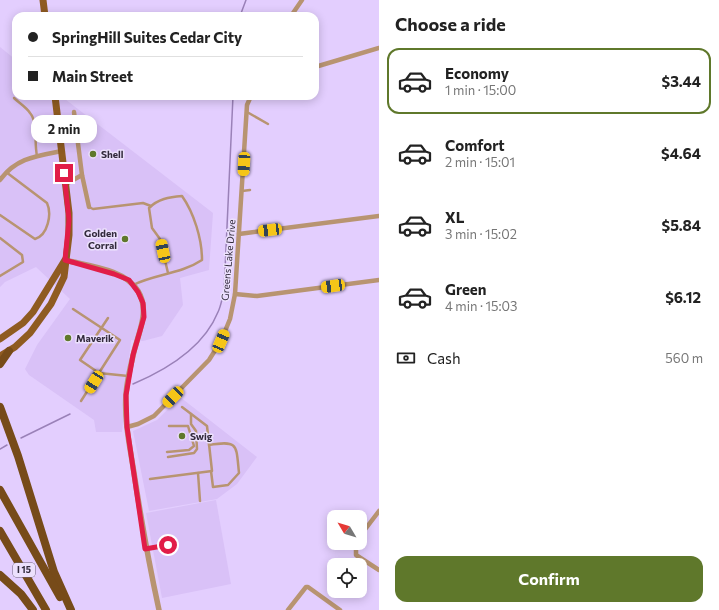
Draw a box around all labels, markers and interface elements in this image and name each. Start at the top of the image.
text: Choose a ride [395,13,506,35]
text: SpringHill Suites Cedar City [52,28,242,46]
icon: car [397,63,433,99]
text: Economy [445,64,509,82]
text: Main Street [52,67,133,85]
text: $3.44 [662,72,701,90]
text: 1 min · 15:00 [445,82,516,98]
callout: 2 min [31,115,97,143]
text: 2 min [48,121,80,137]
icon: car [397,135,433,171]
text: Comfort [445,136,505,154]
text: $4.64 [661,144,701,162]
place label: Shell [101,148,124,160]
marker: Shell [88,149,98,159]
car [237,152,251,176]
text: 2 min · 15:01 [445,154,515,170]
route end [55,164,73,182]
icon: car [397,207,433,243]
text: XL [445,208,464,226]
text: $5.84 [662,216,701,234]
street label: Greens Lake Drive [218,219,238,301]
car [257,223,283,237]
text: 3 min · 15:02 [445,226,517,242]
place label: Golden Corral [84,227,117,251]
marker: Golden Corral [120,234,130,244]
car [155,238,171,264]
car [320,278,346,294]
icon: car [397,279,433,315]
text: Green [445,280,486,298]
text: $6.12 [665,288,701,306]
text: 4 min · 15:03 [445,298,517,314]
car [211,328,231,354]
place label: Maverik [76,332,114,344]
marker: Maverik [63,333,73,343]
icon: cash [395,347,417,369]
text: Cash [427,349,461,367]
text: 560 m [665,350,703,366]
car [83,369,105,395]
car [160,384,186,410]
place label: Swig [190,430,213,442]
marker: Swig [177,431,187,441]
north arrow [327,510,367,550]
map controls [327,510,367,598]
route start [159,536,177,554]
button: Confirm [395,556,703,602]
button: locate [327,558,367,598]
road number: I 15 [13,563,35,577]

